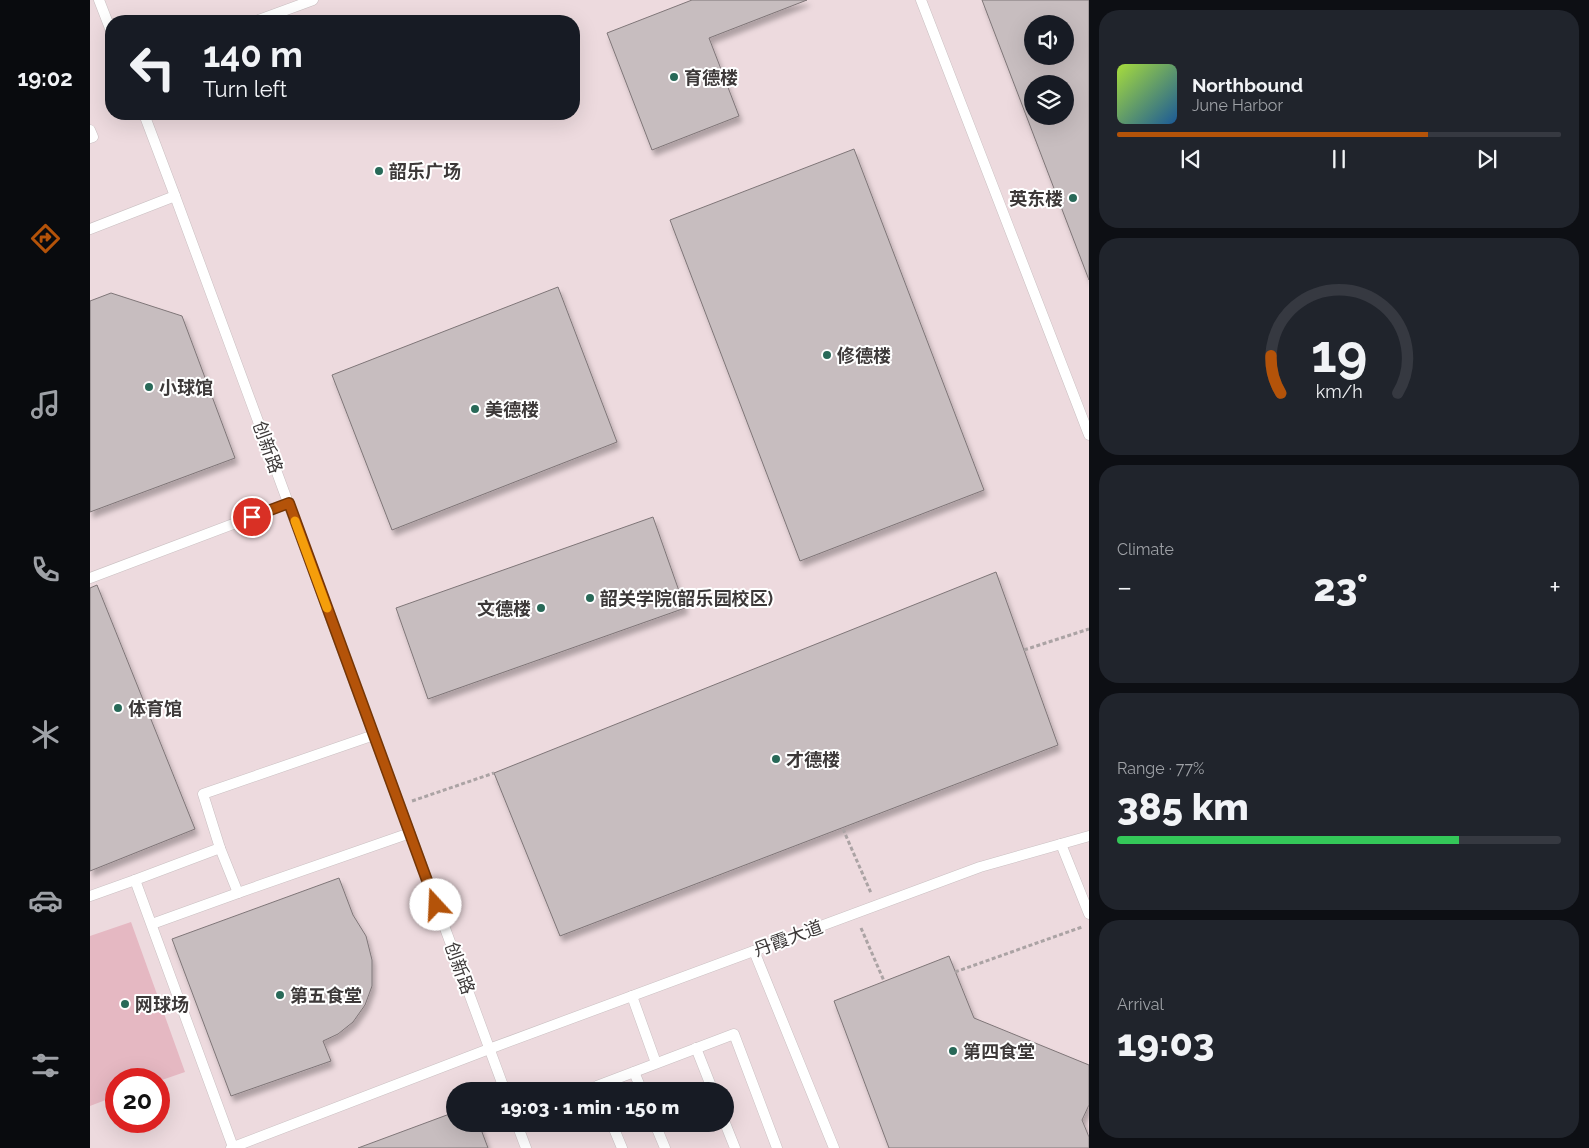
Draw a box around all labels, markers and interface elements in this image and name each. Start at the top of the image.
map controls [1024,15,1074,125]
button: sound [1024,15,1074,65]
text: 140 m [203,34,303,75]
icon: left [120,35,185,100]
text: 19:02 [17,65,73,91]
place label: 育德楼 [684,67,738,88]
marker: 育德楼 [668,71,680,83]
text: Northbound [1192,74,1303,96]
button: layers [1024,75,1074,125]
text: Turn left [203,76,287,102]
text: June Harbor [1192,96,1283,115]
icon: previous [1177,145,1205,173]
icon: pause [1325,145,1353,173]
icon: next [1473,145,1501,173]
place label: 韶乐广场 [389,161,461,182]
marker: 韶乐广场 [373,165,385,177]
place label: 英东楼 [1009,188,1063,209]
marker: 英东楼 [1067,192,1079,204]
icon: directions [28,221,63,256]
text: 19 [1311,323,1367,384]
place label: 修德楼 [837,345,891,366]
marker: 修德楼 [821,349,833,361]
place label: 小球馆 [159,377,213,398]
marker: 小球馆 [143,381,155,393]
text: km/h [1315,381,1363,402]
icon: music [28,387,63,422]
place label: 美德楼 [485,399,539,420]
marker: 美德楼 [469,403,481,415]
street label: 创新路 [249,418,287,476]
pin [231,496,273,538]
icon: arrive [238,503,266,531]
text: Climate [1117,540,1174,559]
icon: phone [28,552,63,587]
text: 23° [1314,565,1368,610]
text: − [1117,571,1132,604]
text: + [1549,571,1561,604]
place label: 韶关学院(韶乐园校区) [600,588,773,609]
marker: 韶关学院(韶乐园校区) [584,592,596,604]
place label: 文德楼 [477,598,531,619]
marker: 文德楼 [535,602,547,614]
place label: 体育馆 [128,698,182,719]
marker: 体育馆 [112,702,124,714]
icon: climate [28,717,63,752]
place label: 才德楼 [786,749,840,770]
marker: 才德楼 [770,753,782,765]
text: Range · 77% [1117,759,1204,778]
text: 385 km [1117,784,1249,829]
position arrow [409,878,461,930]
icon: car [28,883,63,918]
street label: 丹霞大道 [751,916,825,960]
street label: 创新路 [441,939,479,997]
place label: 第五食堂 [290,985,362,1006]
marker: 第五食堂 [274,989,286,1001]
place label: 网球场 [135,994,189,1015]
text: Arrival [1117,995,1164,1014]
marker: 网球场 [119,998,131,1010]
text: 19:03 [1117,1020,1214,1065]
place label: 第四食堂 [963,1041,1035,1062]
marker: 第四食堂 [947,1045,959,1057]
icon: filters [28,1048,63,1083]
speed limit sign: 20 [105,1068,170,1133]
text: 19:03 · 1 min · 150 m [501,1096,679,1118]

